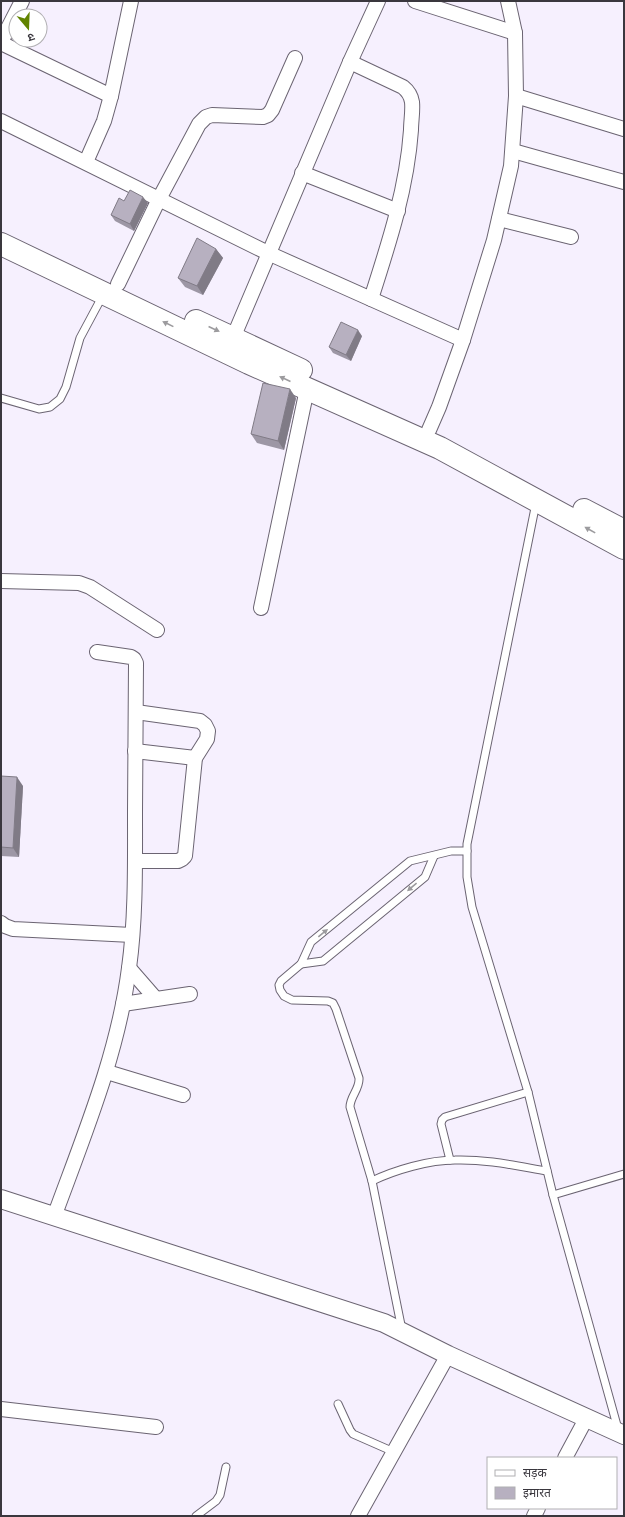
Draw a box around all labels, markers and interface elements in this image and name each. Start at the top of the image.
north arrow [8,8,48,48]
text: उ [25,30,36,44]
one-way arrow [162,321,173,327]
one-way arrow [208,326,220,332]
one-way arrow [280,376,291,382]
one-way arrow [584,526,596,533]
one-way arrow [407,882,418,891]
one-way arrow [318,928,328,937]
legend [487,1457,617,1509]
text: सड़क [523,1466,548,1480]
text: इमारत [523,1486,552,1500]

